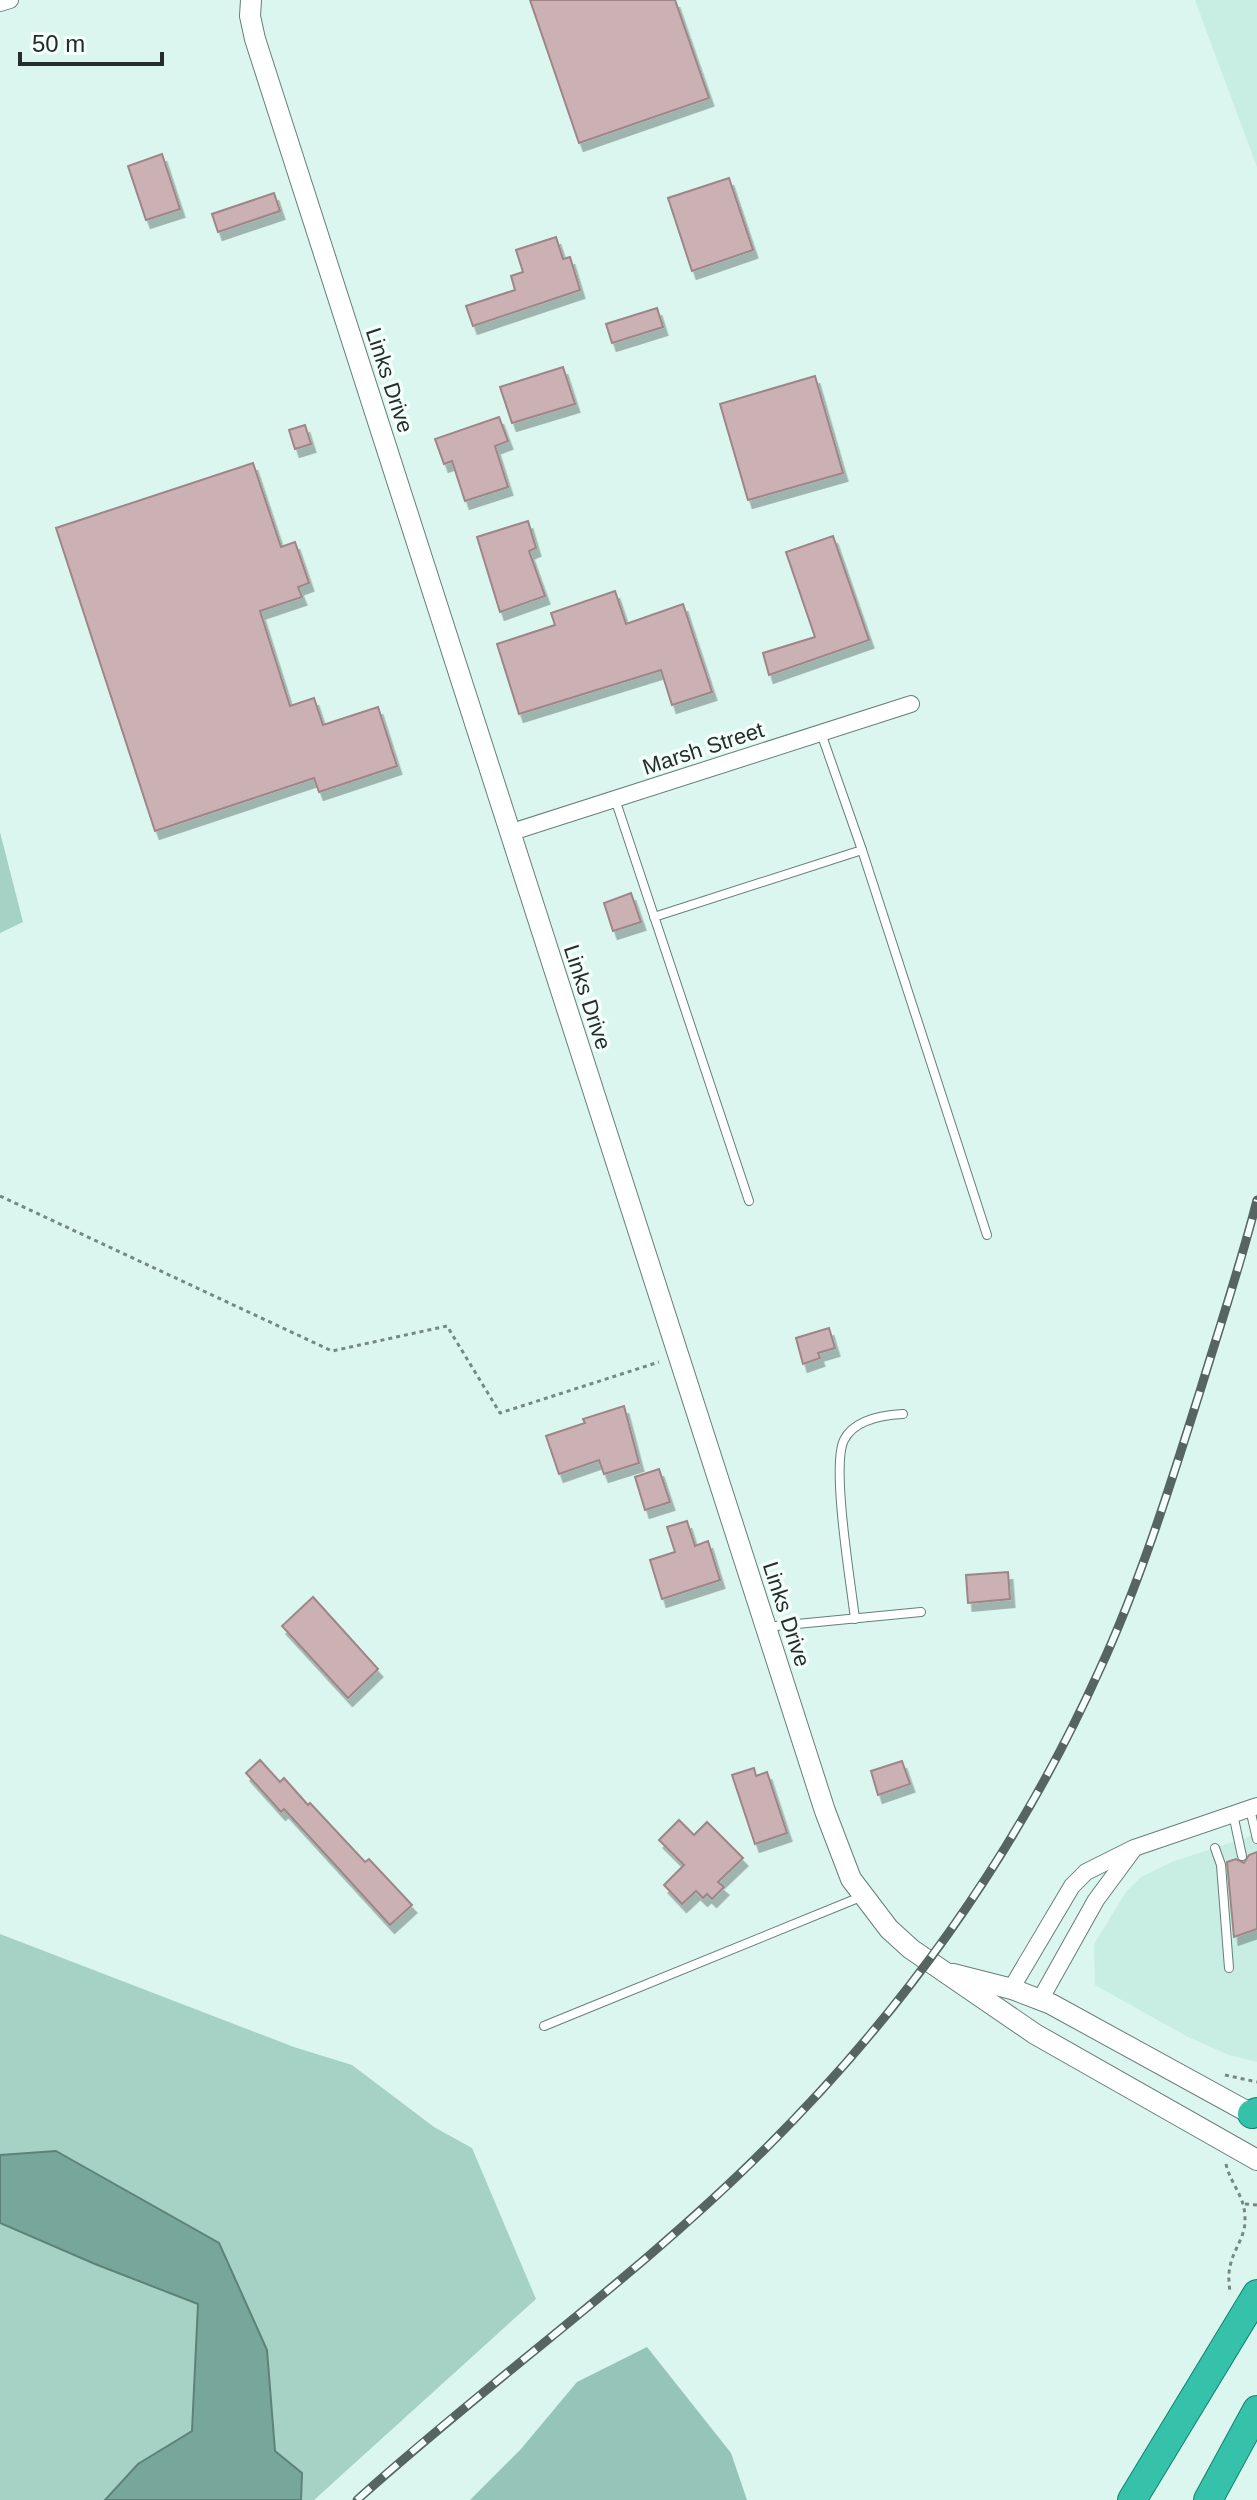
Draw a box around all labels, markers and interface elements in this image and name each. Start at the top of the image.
scale bar [20,16,162,66]
text: 50 m [32,30,85,57]
street label: Links Drive [361,325,418,436]
street label: Marsh Street [639,717,767,780]
street label: Links Drive [559,942,616,1053]
street label: Links Drive [758,1559,815,1670]

